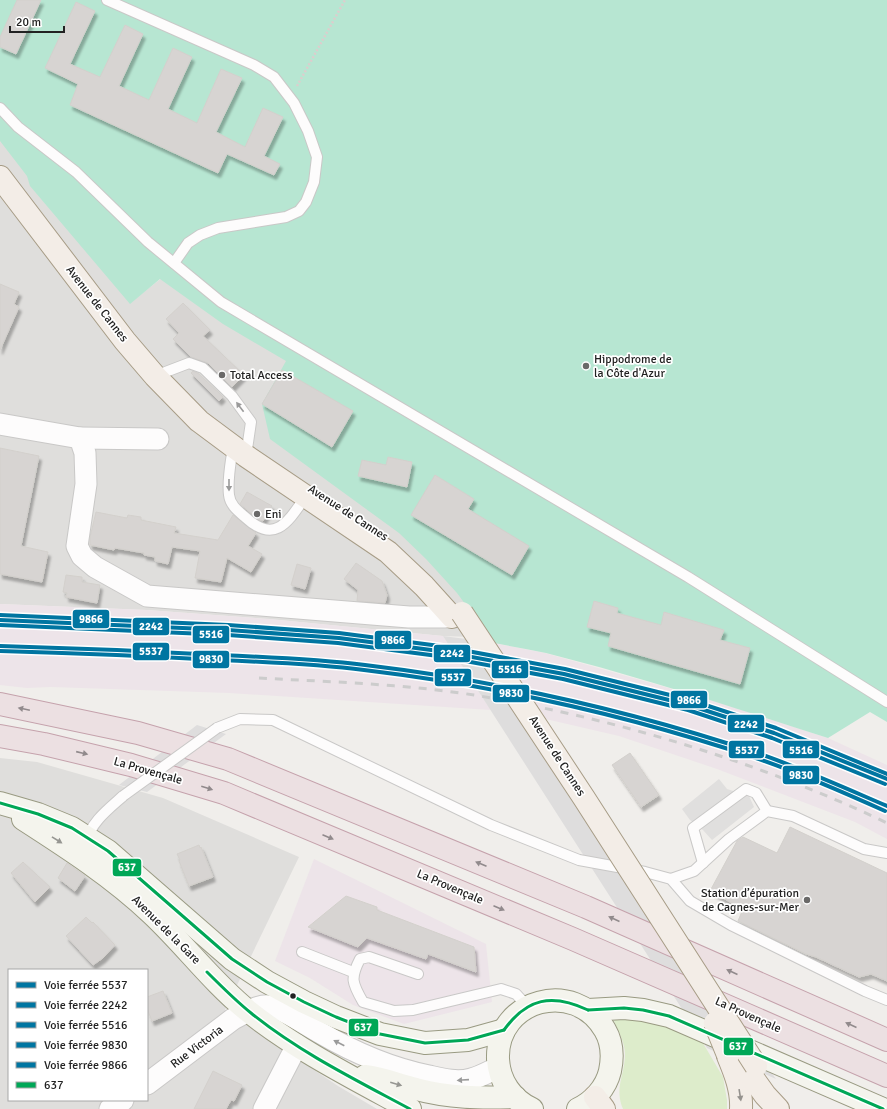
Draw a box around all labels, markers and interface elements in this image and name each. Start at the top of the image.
scale bar [10,8,64,34]
text: 20 m [16,15,41,30]
street label: Avenue de Cannes [63,263,131,345]
place label: Hippodrome de la Côte d'Azur [594,352,672,381]
marker: Hippodrome de la Côte d'Azur [581,361,591,371]
place label: Total Access [230,368,292,383]
marker: Total Access [217,370,227,380]
one-way arrow [236,402,244,413]
one-way arrow [226,479,232,492]
street label: Avenue de Cannes [305,481,391,545]
place label: Eni [265,507,282,522]
marker: Eni [252,509,262,519]
line badge: 9866 [72,609,110,629]
text: 9866 [79,613,103,626]
line badge: 2242 [132,617,170,636]
text: 2242 [139,620,163,633]
line badge: 5516 [192,625,230,644]
text: 5516 [199,628,223,641]
line badge: 9866 [374,630,412,650]
text: 9866 [381,634,405,647]
line badge: 5537 [132,642,170,661]
line badge: 2242 [433,644,471,663]
text: 5537 [139,645,163,658]
text: 2242 [440,647,464,660]
line badge: 9830 [192,650,230,669]
text: 9830 [199,653,223,666]
line badge: 5516 [491,660,529,679]
text: 5516 [498,663,522,676]
line badge: 5537 [434,668,472,687]
text: 5537 [441,671,465,684]
line badge: 9830 [492,684,530,703]
text: 9830 [499,687,523,700]
line badge: 9866 [670,690,708,709]
text: 9866 [677,694,701,707]
one-way arrow [18,706,30,712]
street label: Avenue de Cannes [525,713,589,799]
line badge: 2242 [727,714,765,733]
text: 2242 [734,718,758,731]
line badge: 5537 [728,740,765,759]
line badge: 5516 [782,740,820,759]
text: 5537 [735,744,759,757]
text: 5516 [789,744,813,757]
one-way arrow [76,750,88,756]
street label: La Provençale [112,754,184,788]
line badge: 9830 [782,765,820,785]
text: 9830 [789,769,813,782]
one-way arrow [201,785,213,791]
one-way arrow [322,834,334,840]
one-way arrow [51,837,62,844]
line badge: 637 [112,858,142,877]
one-way arrow [474,860,486,866]
text: 637 [118,861,136,874]
street label: La Provençale [414,866,486,908]
place label: Station d’épuration de Cagnes-sur-Mer [701,886,800,915]
street label: Avenue de la Gare [128,892,204,968]
marker: Station d’épuration de Cagnes-sur-Mer [802,895,812,905]
one-way arrow [494,905,505,911]
one-way arrow [607,916,619,922]
legend [8,969,148,1101]
one-way arrow [727,969,738,975]
text: Voie ferrée 5537 [44,978,128,993]
unlabelled marker [288,991,298,1001]
street label: La Provençale [713,994,783,1036]
text: Voie ferrée 2242 [44,998,128,1013]
text: Voie ferrée 5516 [44,1018,128,1033]
line badge: 637 [348,1018,379,1037]
text: 637 [354,1021,372,1034]
one-way arrow [845,1021,857,1027]
street label: Rue Victoria [168,1022,226,1072]
line badge: 637 [723,1037,754,1056]
text: Voie ferrée 9830 [44,1038,128,1053]
one-way arrow [334,1040,345,1046]
text: 637 [729,1040,747,1053]
text: Voie ferrée 9866 [44,1058,128,1073]
one-way arrow [457,1076,469,1083]
text: 637 [44,1078,63,1093]
one-way arrow [391,1081,403,1087]
one-way arrow [737,1089,743,1101]

